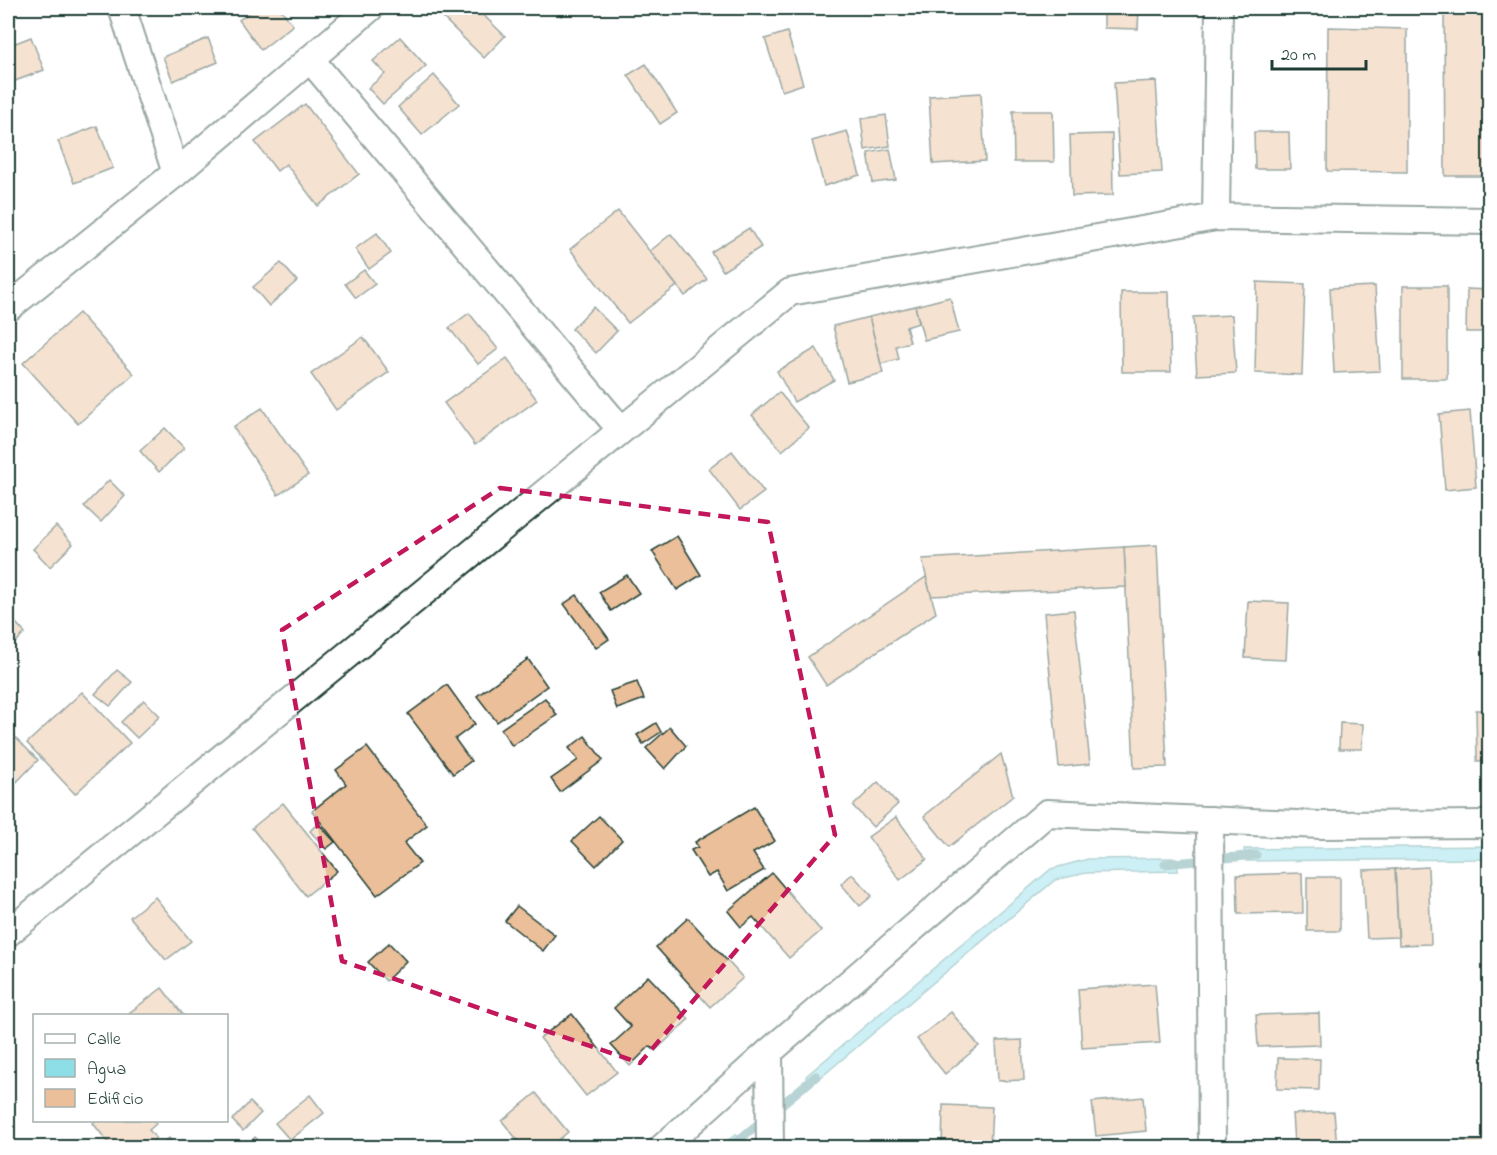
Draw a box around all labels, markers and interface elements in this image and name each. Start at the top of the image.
scale bar [1272,33,1366,71]
text: 20 m [1281,43,1316,69]
legend [33,1014,228,1122]
text: Calle [87,1027,122,1053]
text: Agua [87,1057,126,1084]
text: Edificio [87,1087,143,1113]

